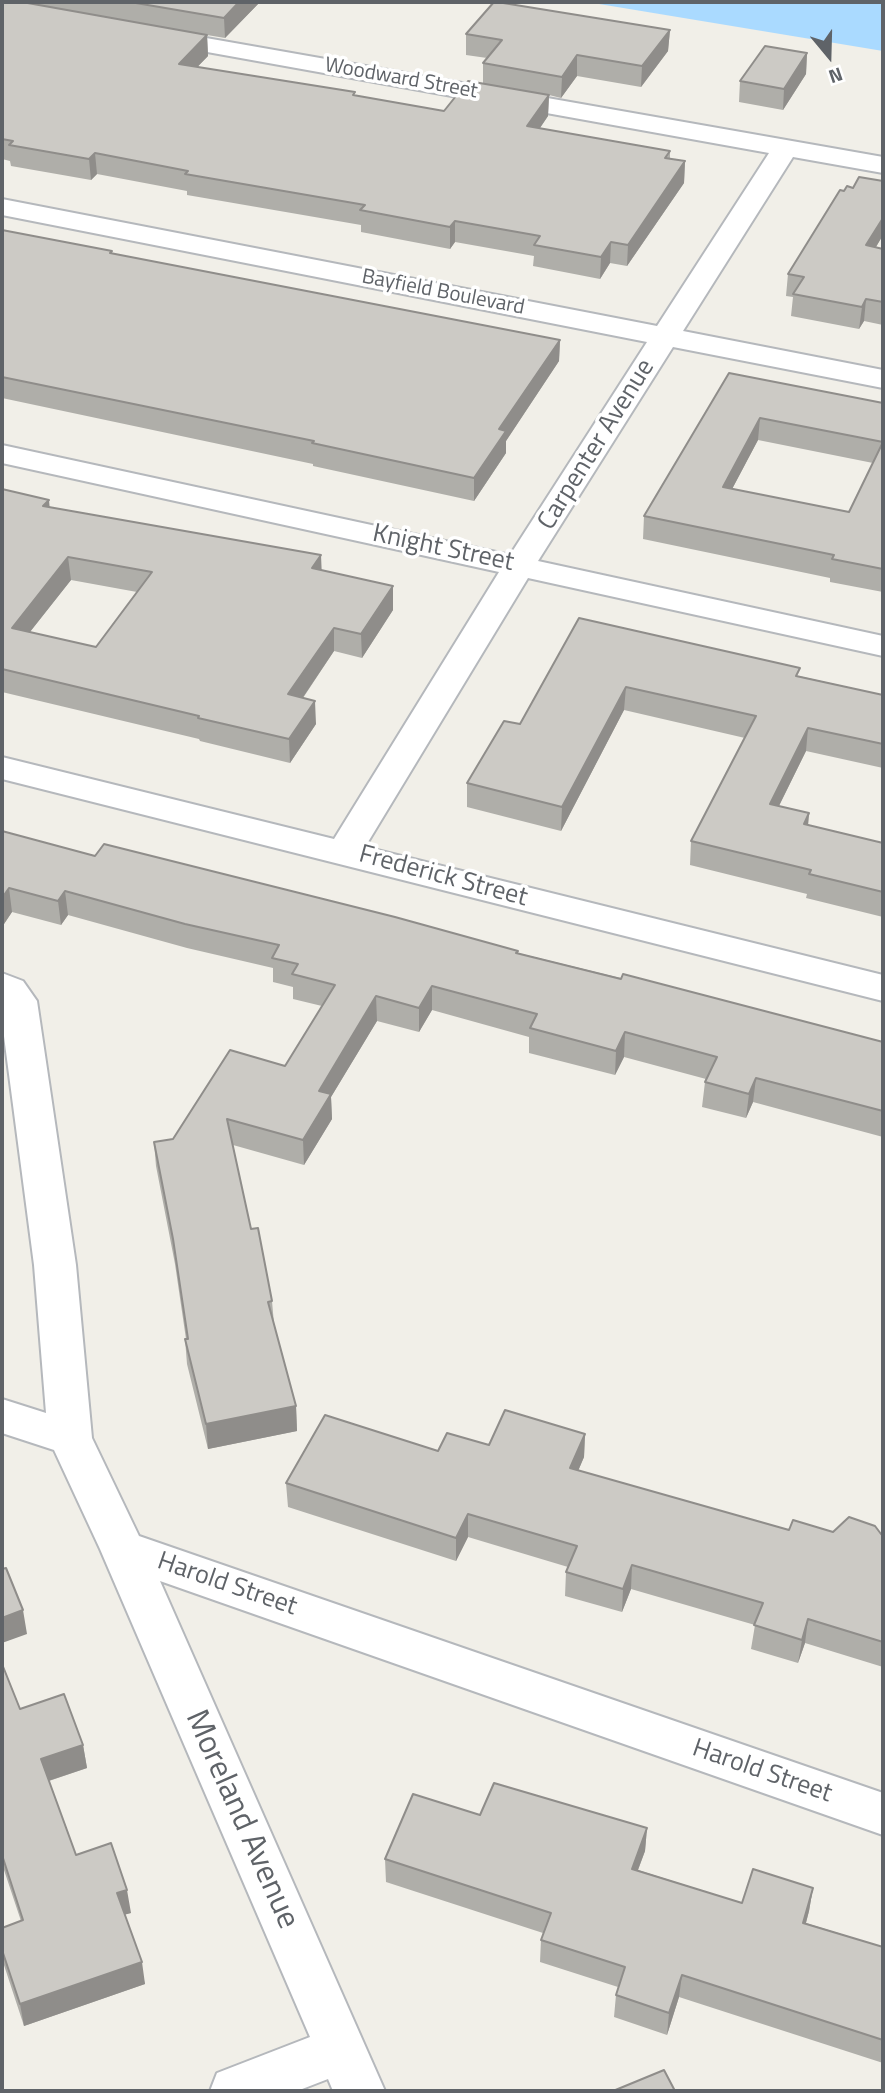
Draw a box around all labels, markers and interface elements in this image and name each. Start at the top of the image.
north arrow [794,21,864,91]
street label: Woodward Street [323,53,479,105]
text: N [825,60,847,92]
street label: Bayfield Boulevard [359,265,527,321]
street label: Carpenter Avenue [532,354,662,536]
street label: Knight Street [370,519,516,579]
street label: Frederick Street [355,840,531,914]
street label: Harold Street [153,1547,301,1623]
street label: Moreland Avenue [176,1705,306,1935]
street label: Harold Street [688,1734,836,1810]

